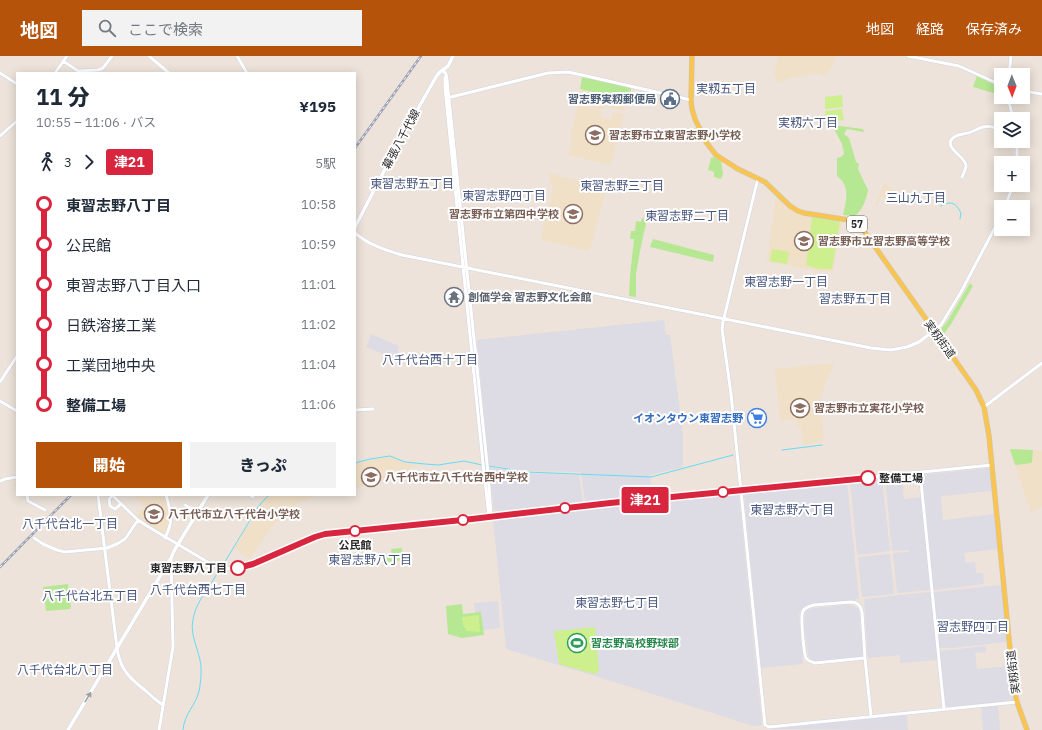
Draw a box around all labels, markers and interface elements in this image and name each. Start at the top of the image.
search box [82,10,362,46]
icon: search [96,17,118,39]
text: 地図 [20,18,58,42]
text: ここで検索 [128,20,203,39]
text: 地図 [866,20,894,38]
text: 経路 [916,20,944,38]
text: 保存済み [966,20,1022,38]
north arrow [994,68,1030,104]
map controls [994,68,1030,236]
district label: 実籾五丁目 [696,81,756,96]
text: 11 分 [36,82,90,111]
public building icon: 習志野実籾郵便局 [659,88,681,110]
place label: 習志野実籾郵便局 [568,92,656,106]
text: ¥195 [299,97,336,116]
street label: 幕張八千代線 [379,107,423,171]
button: layers [994,112,1030,148]
text: 10:55 – 11:06 · バス [36,114,156,131]
district label: 実籾六丁目 [778,115,838,130]
school or university icon: 習志野市立東習志野小学校 [584,124,606,146]
place label: 習志野市立東習志野小学校 [609,128,741,142]
icon: walk [36,151,58,173]
icon: forward [78,151,100,173]
text: 津21 [114,153,145,171]
text: 3 [64,154,72,171]
text: 5駅 [315,155,336,172]
button: + [994,156,1030,192]
district label: 東習志野五丁目 [370,176,454,191]
district label: 東習志野三丁目 [580,178,664,193]
district label: 東習志野四丁目 [462,188,546,203]
district label: 三山九丁目 [886,190,946,205]
text: 東習志野八丁目 [66,196,171,215]
text: 10:58 [301,196,336,213]
button: − [994,200,1030,236]
school or university icon: 習志野市立第四中学校 [562,203,584,225]
place label: 習志野市立第四中学校 [449,207,559,221]
district label: 東習志野二丁目 [645,208,729,223]
road number: 57 [847,216,867,232]
school or university icon: 習志野市立習志野高等学校 [793,230,815,252]
place label: 習志野市立習志野高等学校 [818,234,950,248]
text: 公民館 [66,236,111,255]
text: 10:59 [301,236,336,253]
district label: 東習志野一丁目 [744,274,828,289]
text: 東習志野八丁目入口 [66,276,201,295]
text: 11:01 [301,276,336,293]
temple icon: 創価学会 習志野文化会館 [443,286,465,308]
place label: 創価学会 習志野文化会館 [468,290,592,304]
district label: 習志野五丁目 [819,291,891,306]
text: 日鉄溶接工業 [66,316,156,335]
text: 11:02 [301,316,336,333]
street label: 実籾街道 [921,317,959,361]
district label: 八千代台西十丁目 [382,352,478,367]
text: 工業団地中央 [66,356,156,375]
text: 11:04 [301,356,336,373]
text: 整備工場 [66,396,126,415]
text: 11:06 [301,396,336,413]
school or university icon: 習志野市立実花小学校 [789,397,811,419]
place label: 習志野市立実花小学校 [814,401,924,415]
supermarket icon: イオンタウン東習志野 [746,407,768,429]
place label: イオンタウン東習志野 [633,411,744,425]
button: 開始 [36,442,182,488]
button: きっぷ [190,442,336,488]
school or university icon: 八千代市立八千代台西中学校 [360,466,382,488]
place label: 八千代市立八千代台西中学校 [385,470,528,484]
marker: 整備工場 [860,470,876,486]
place label: 整備工場 [879,471,923,485]
unlabelled marker [717,486,729,498]
line badge: 津21 [622,487,668,513]
text: 津21 [630,491,660,509]
unlabelled marker [559,502,571,514]
district label: 東習志野六丁目 [750,502,834,517]
school or university icon: 八千代市立八千代台小学校 [143,503,165,525]
place label: 八千代市立八千代台小学校 [168,507,300,521]
unlabelled marker [457,514,469,526]
district label: 八千代台北一丁目 [22,516,118,531]
marker: 公民館 [349,525,361,537]
place label: 公民館 [339,538,372,552]
district label: 東習志野八丁目 [328,552,412,567]
marker: 東習志野八丁目 [230,560,246,576]
place label: 東習志野八丁目 [150,561,227,575]
district label: 八千代台西七丁目 [150,582,246,597]
district label: 八千代台北五丁目 [42,588,138,603]
district label: 東習志野七丁目 [575,595,659,610]
district label: 習志野四丁目 [937,619,1009,634]
sports icon: 習志野高校野球部 [566,632,588,654]
place label: 習志野高校野球部 [591,636,679,650]
street label: 実籾街道 [1003,649,1023,695]
district label: 八千代台北八丁目 [17,662,113,677]
one-way arrow [84,691,91,703]

